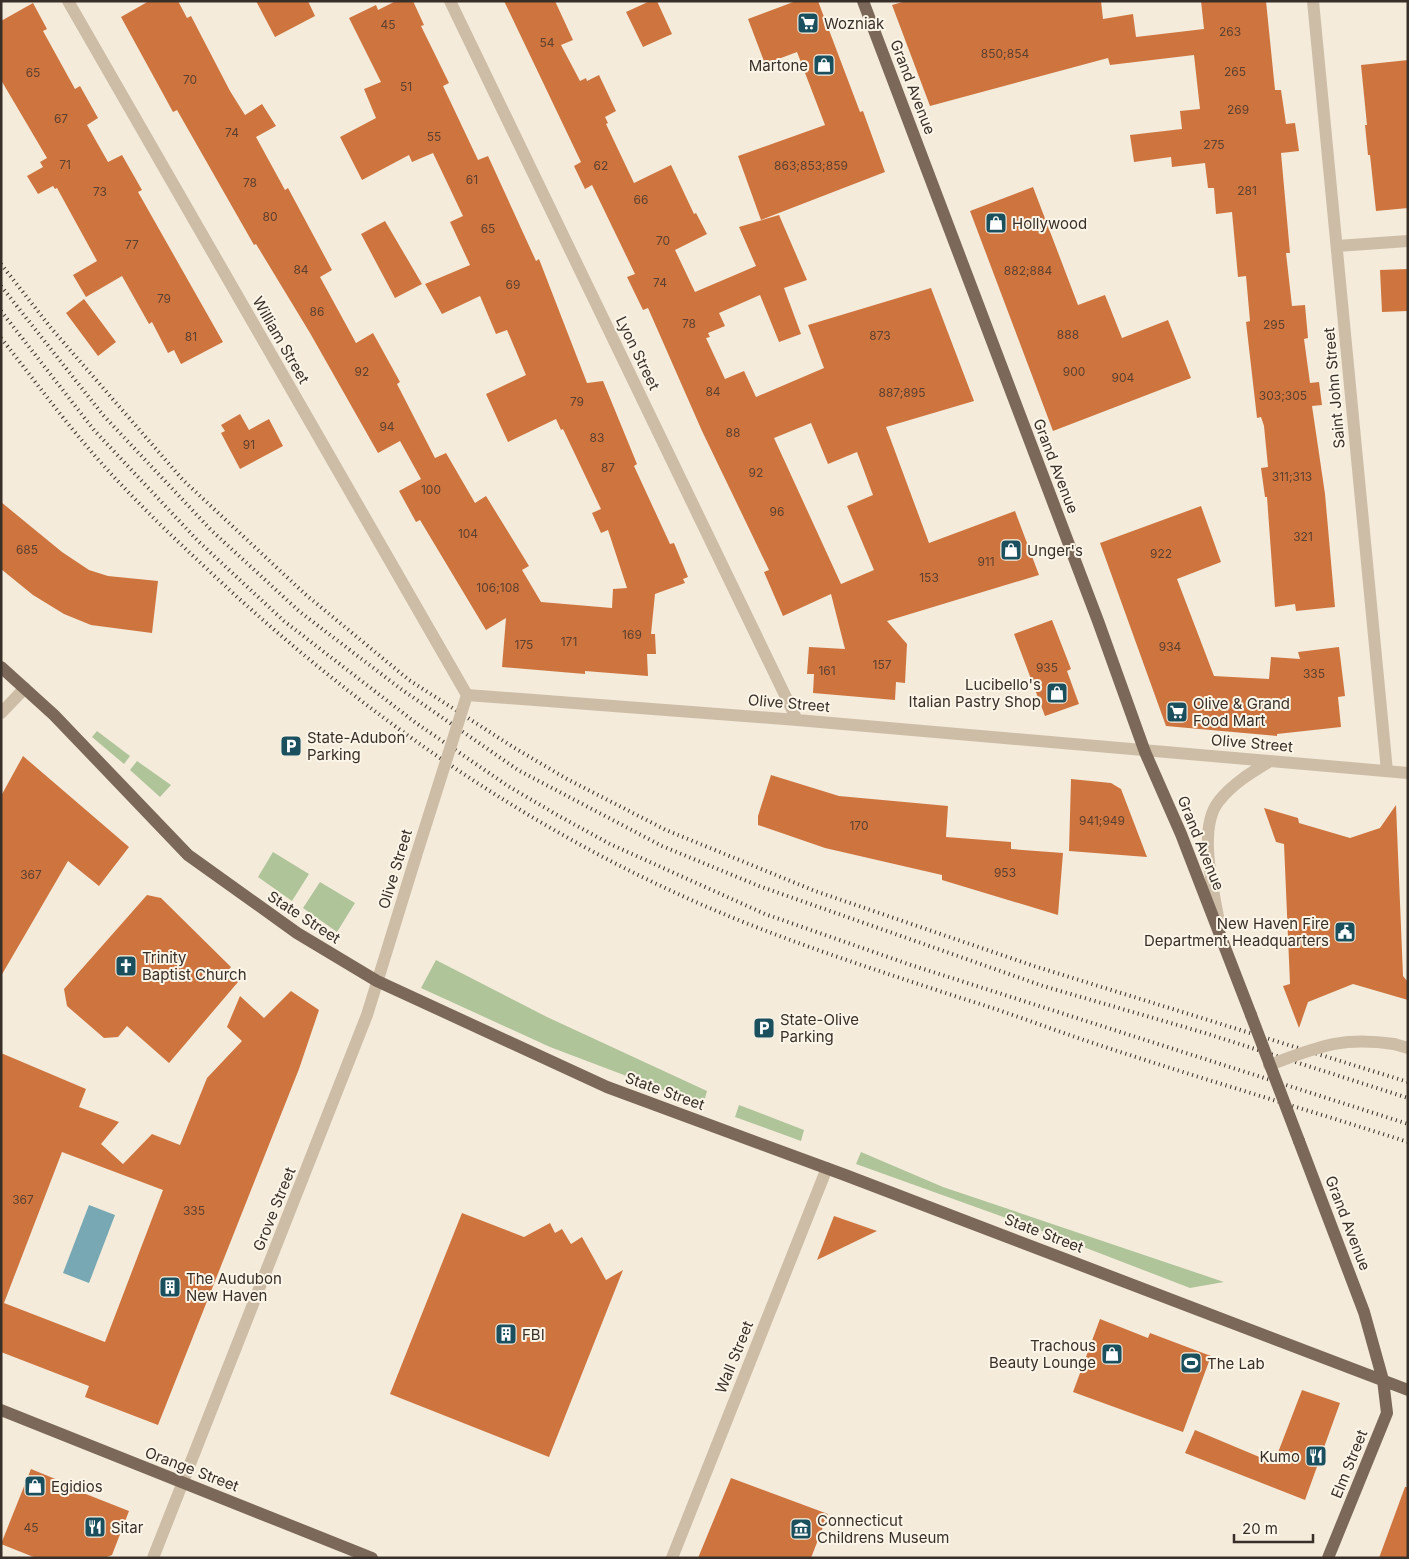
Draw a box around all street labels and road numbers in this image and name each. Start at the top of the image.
street label: Grand Avenue [886,37,940,137]
street label: William Street [248,293,314,387]
street label: Lyon Street [612,313,664,393]
street label: Saint John Street [1319,327,1349,449]
street label: Grand Avenue [1029,416,1083,516]
street label: Olive Street [747,690,831,716]
street label: Olive Street [1210,730,1294,756]
street label: Grand Avenue [1173,793,1229,893]
street label: Olive Street [374,827,416,911]
street label: State Street [264,886,344,948]
street label: State Street [623,1068,707,1114]
street label: Grove Street [249,1164,299,1254]
street label: Grand Avenue [1321,1173,1375,1273]
street label: State Street [1002,1209,1086,1257]
street label: Wall Street [711,1318,757,1396]
street label: Elm Street [1327,1427,1371,1501]
street label: Orange Street [142,1442,242,1496]

